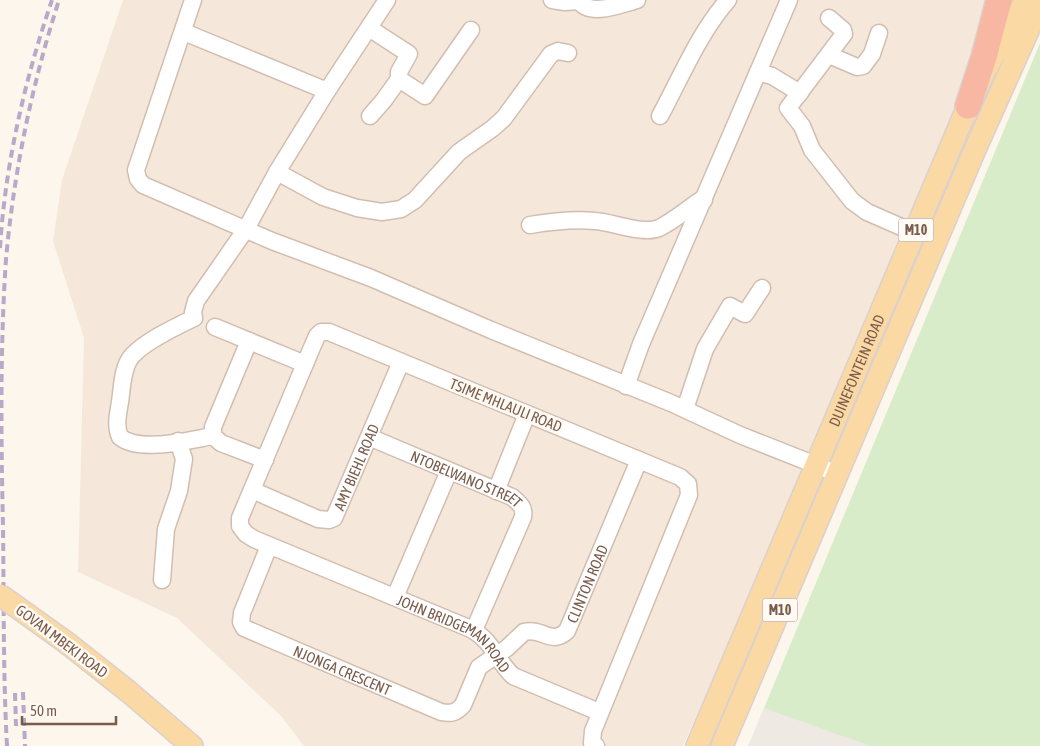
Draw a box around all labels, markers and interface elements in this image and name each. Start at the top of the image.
road number: M10 [898,218,934,242]
street label: DUINEFONTEIN ROAD [825,312,887,429]
street label: TSIME MHLAULI ROAD [447,375,565,435]
street label: AMY BIEHL ROAD [330,421,382,513]
street label: NTOBELWANO STREET [408,447,526,511]
street label: CLINTON ROAD [563,542,611,625]
street label: JOHN BRIDGEMAN ROAD [395,591,514,675]
road number: M10 [762,598,798,622]
street label: GOVAN MBEKI ROAD [13,601,111,681]
street label: NJONGA CRESCENT [291,642,394,698]
scale bar [22,694,116,726]
text: 50 m [30,702,57,719]

